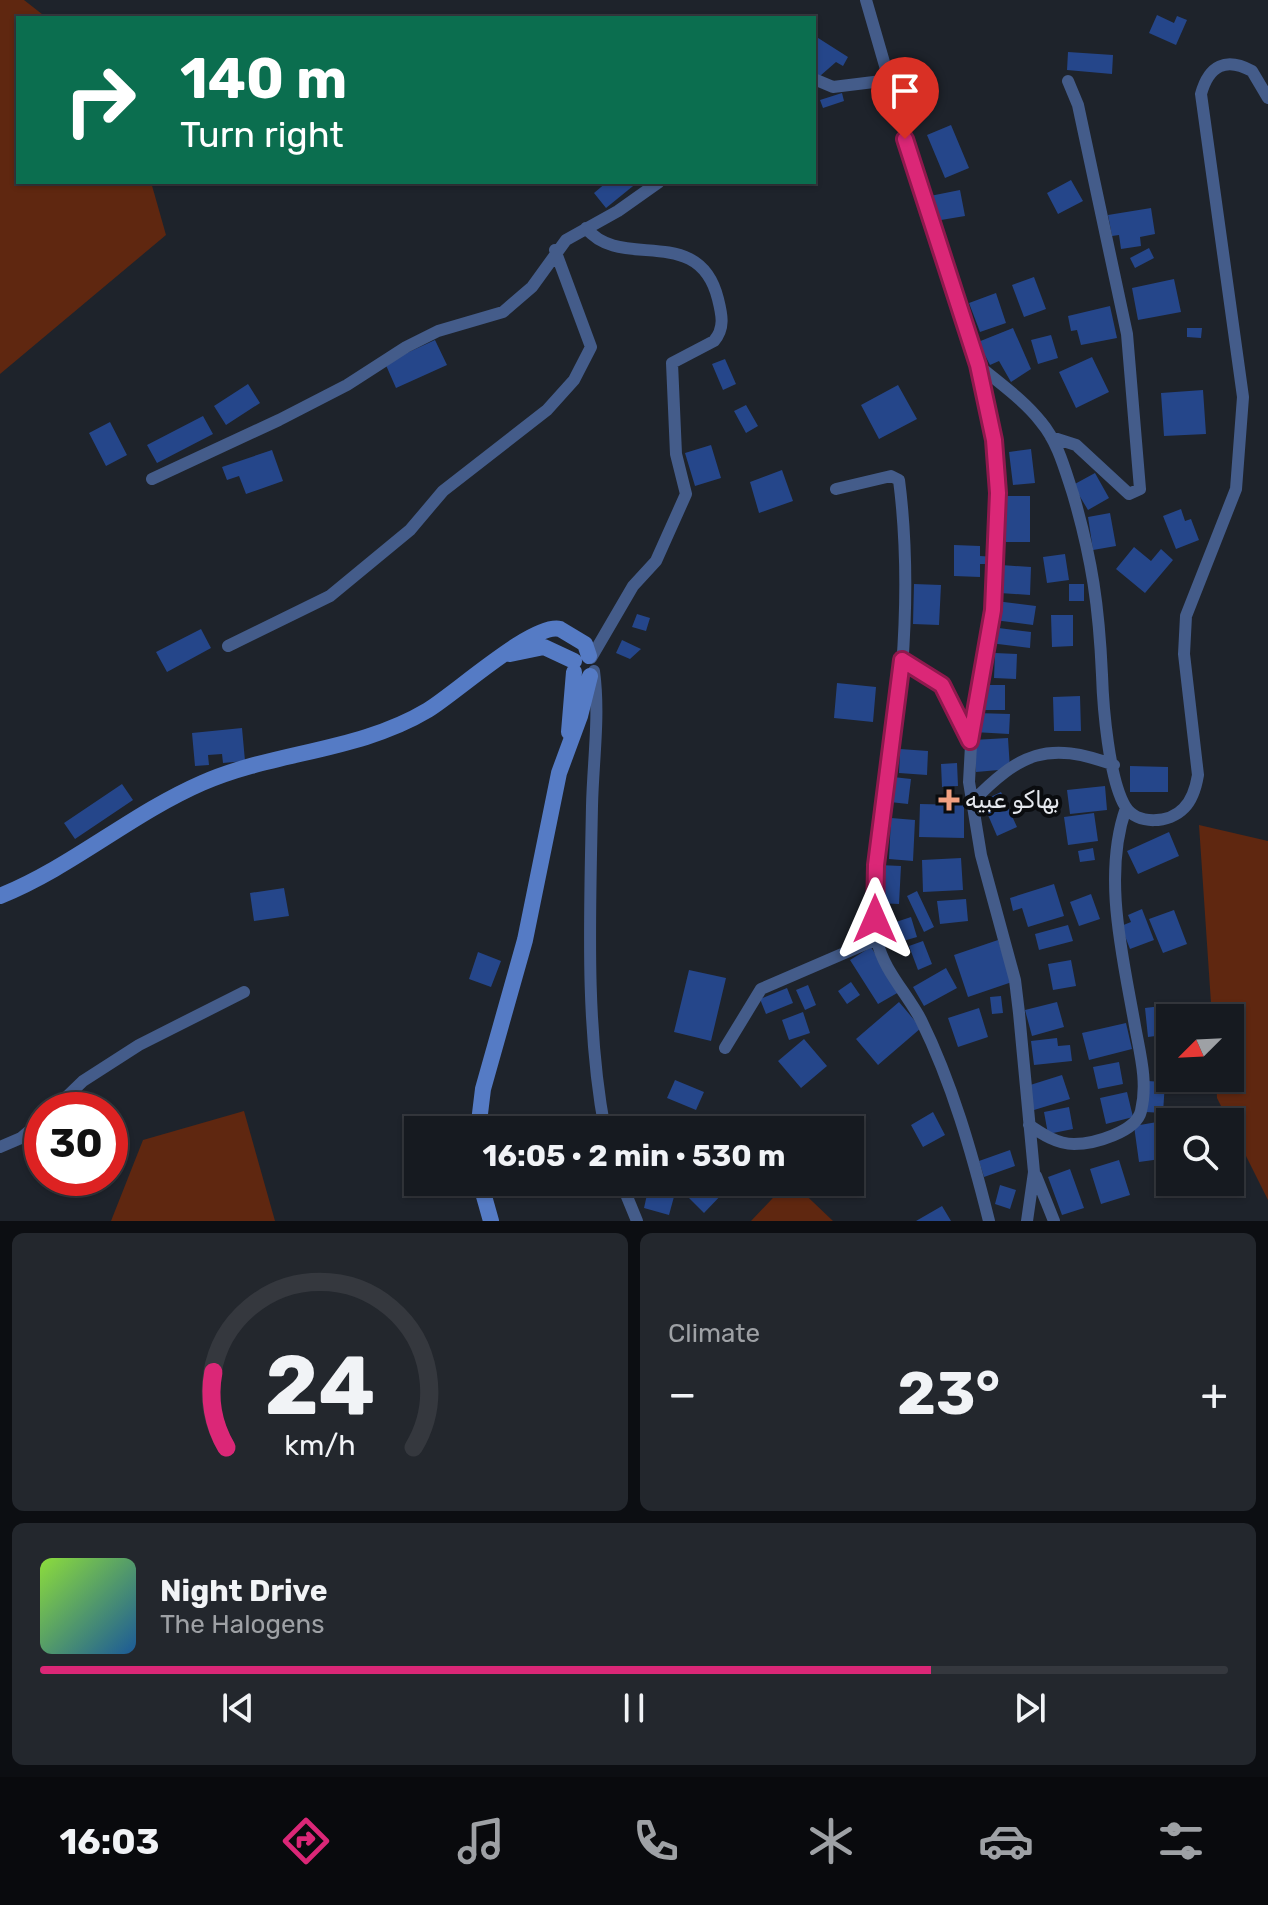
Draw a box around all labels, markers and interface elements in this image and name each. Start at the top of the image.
text: 140 m [180,46,347,112]
icon: right [48,48,152,152]
pin [871,57,939,139]
icon: arrive [883,69,927,113]
text: Turn right [180,113,344,156]
place label: بهاكو عبيه [965,786,1060,814]
marker: بهاكو عبيه [940,791,958,809]
position arrow [833,877,917,961]
north arrow [1156,1004,1244,1092]
map controls [1156,1004,1244,1196]
speed limit sign: 30 [24,1092,128,1196]
button: search [1156,1108,1244,1196]
text: 16:05 · 2 min · 530 m [483,1138,786,1174]
text: Climate [668,1318,760,1349]
text: 24 [265,1336,375,1435]
text: 23° [897,1358,1000,1429]
text: − [668,1368,697,1420]
text: + [1201,1368,1228,1420]
text: km/h [284,1428,356,1462]
text: Night Drive [160,1573,328,1609]
text: The Halogens [160,1609,325,1640]
icon: previous [216,1686,260,1730]
icon: pause [612,1686,656,1730]
icon: next [1008,1686,1052,1730]
icon: directions [278,1813,334,1869]
icon: music [453,1813,509,1869]
icon: phone [628,1813,684,1869]
icon: climate [803,1813,859,1869]
icon: car [978,1813,1034,1869]
icon: filters [1153,1813,1209,1869]
text: 16:03 [59,1820,159,1863]

